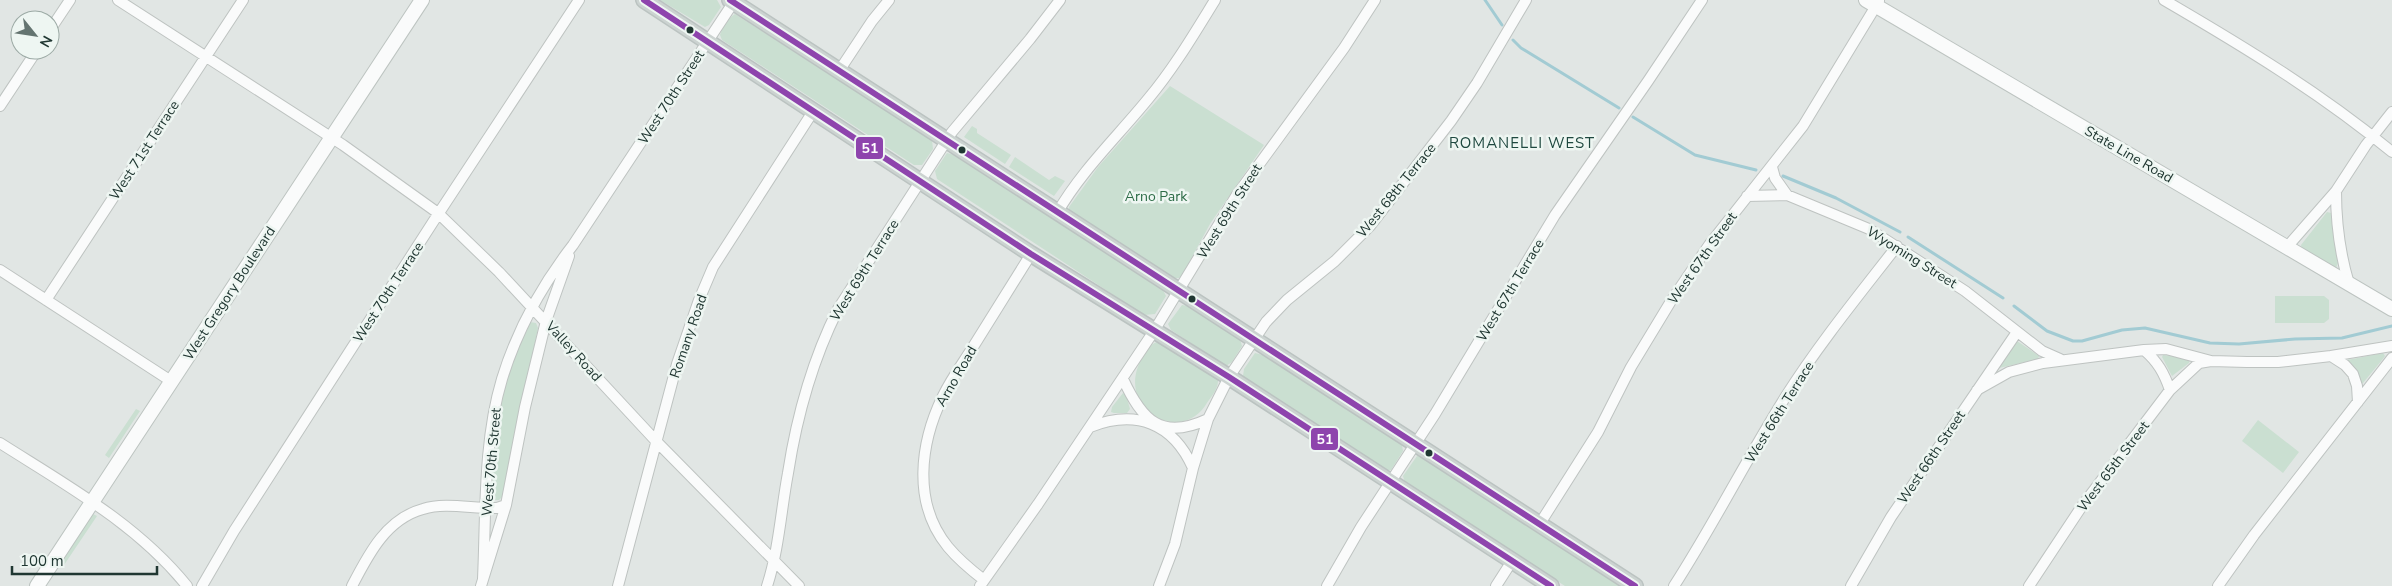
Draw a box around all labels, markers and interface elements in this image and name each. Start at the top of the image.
north arrow [10,10,60,60]
unlabelled marker [685,25,695,35]
text: N [35,32,57,51]
street label: West 70th Street [634,46,709,148]
street label: West 71st Terrace [105,97,184,204]
street label: State Line Road [2081,121,2176,187]
district label: ROMANELLI WEST [1449,133,1595,153]
line badge: 51 [855,136,884,160]
text: 51 [862,139,878,158]
street label: West 68th Terrace [1352,139,1440,242]
unlabelled marker [957,145,967,155]
street label: West 69th Street [1193,160,1266,262]
park label: Arno Park [1125,187,1188,206]
street label: West 67th Street [1663,208,1741,308]
street label: West 69th Terrace [826,216,903,325]
street label: Wyoming Street [1863,222,1961,293]
street label: West Gregory Boulevard [179,223,280,364]
street label: West 67th Terrace [1472,235,1549,345]
street label: West 70th Terrace [349,238,428,346]
street label: Romany Road [665,292,712,381]
unlabelled marker [1187,294,1197,304]
street label: Valley Road [541,316,606,386]
street label: Arno Road [931,342,981,410]
street label: West 66th Terrace [1741,358,1818,467]
street label: West 70th Street [477,407,506,517]
street label: West 66th Street [1893,407,1970,508]
street label: West 65th Street [2073,417,2154,515]
line badge: 51 [1310,427,1339,451]
text: 51 [1317,430,1333,449]
unlabelled marker [1424,448,1434,458]
scale bar [12,544,158,576]
text: 100 m [20,551,64,571]

